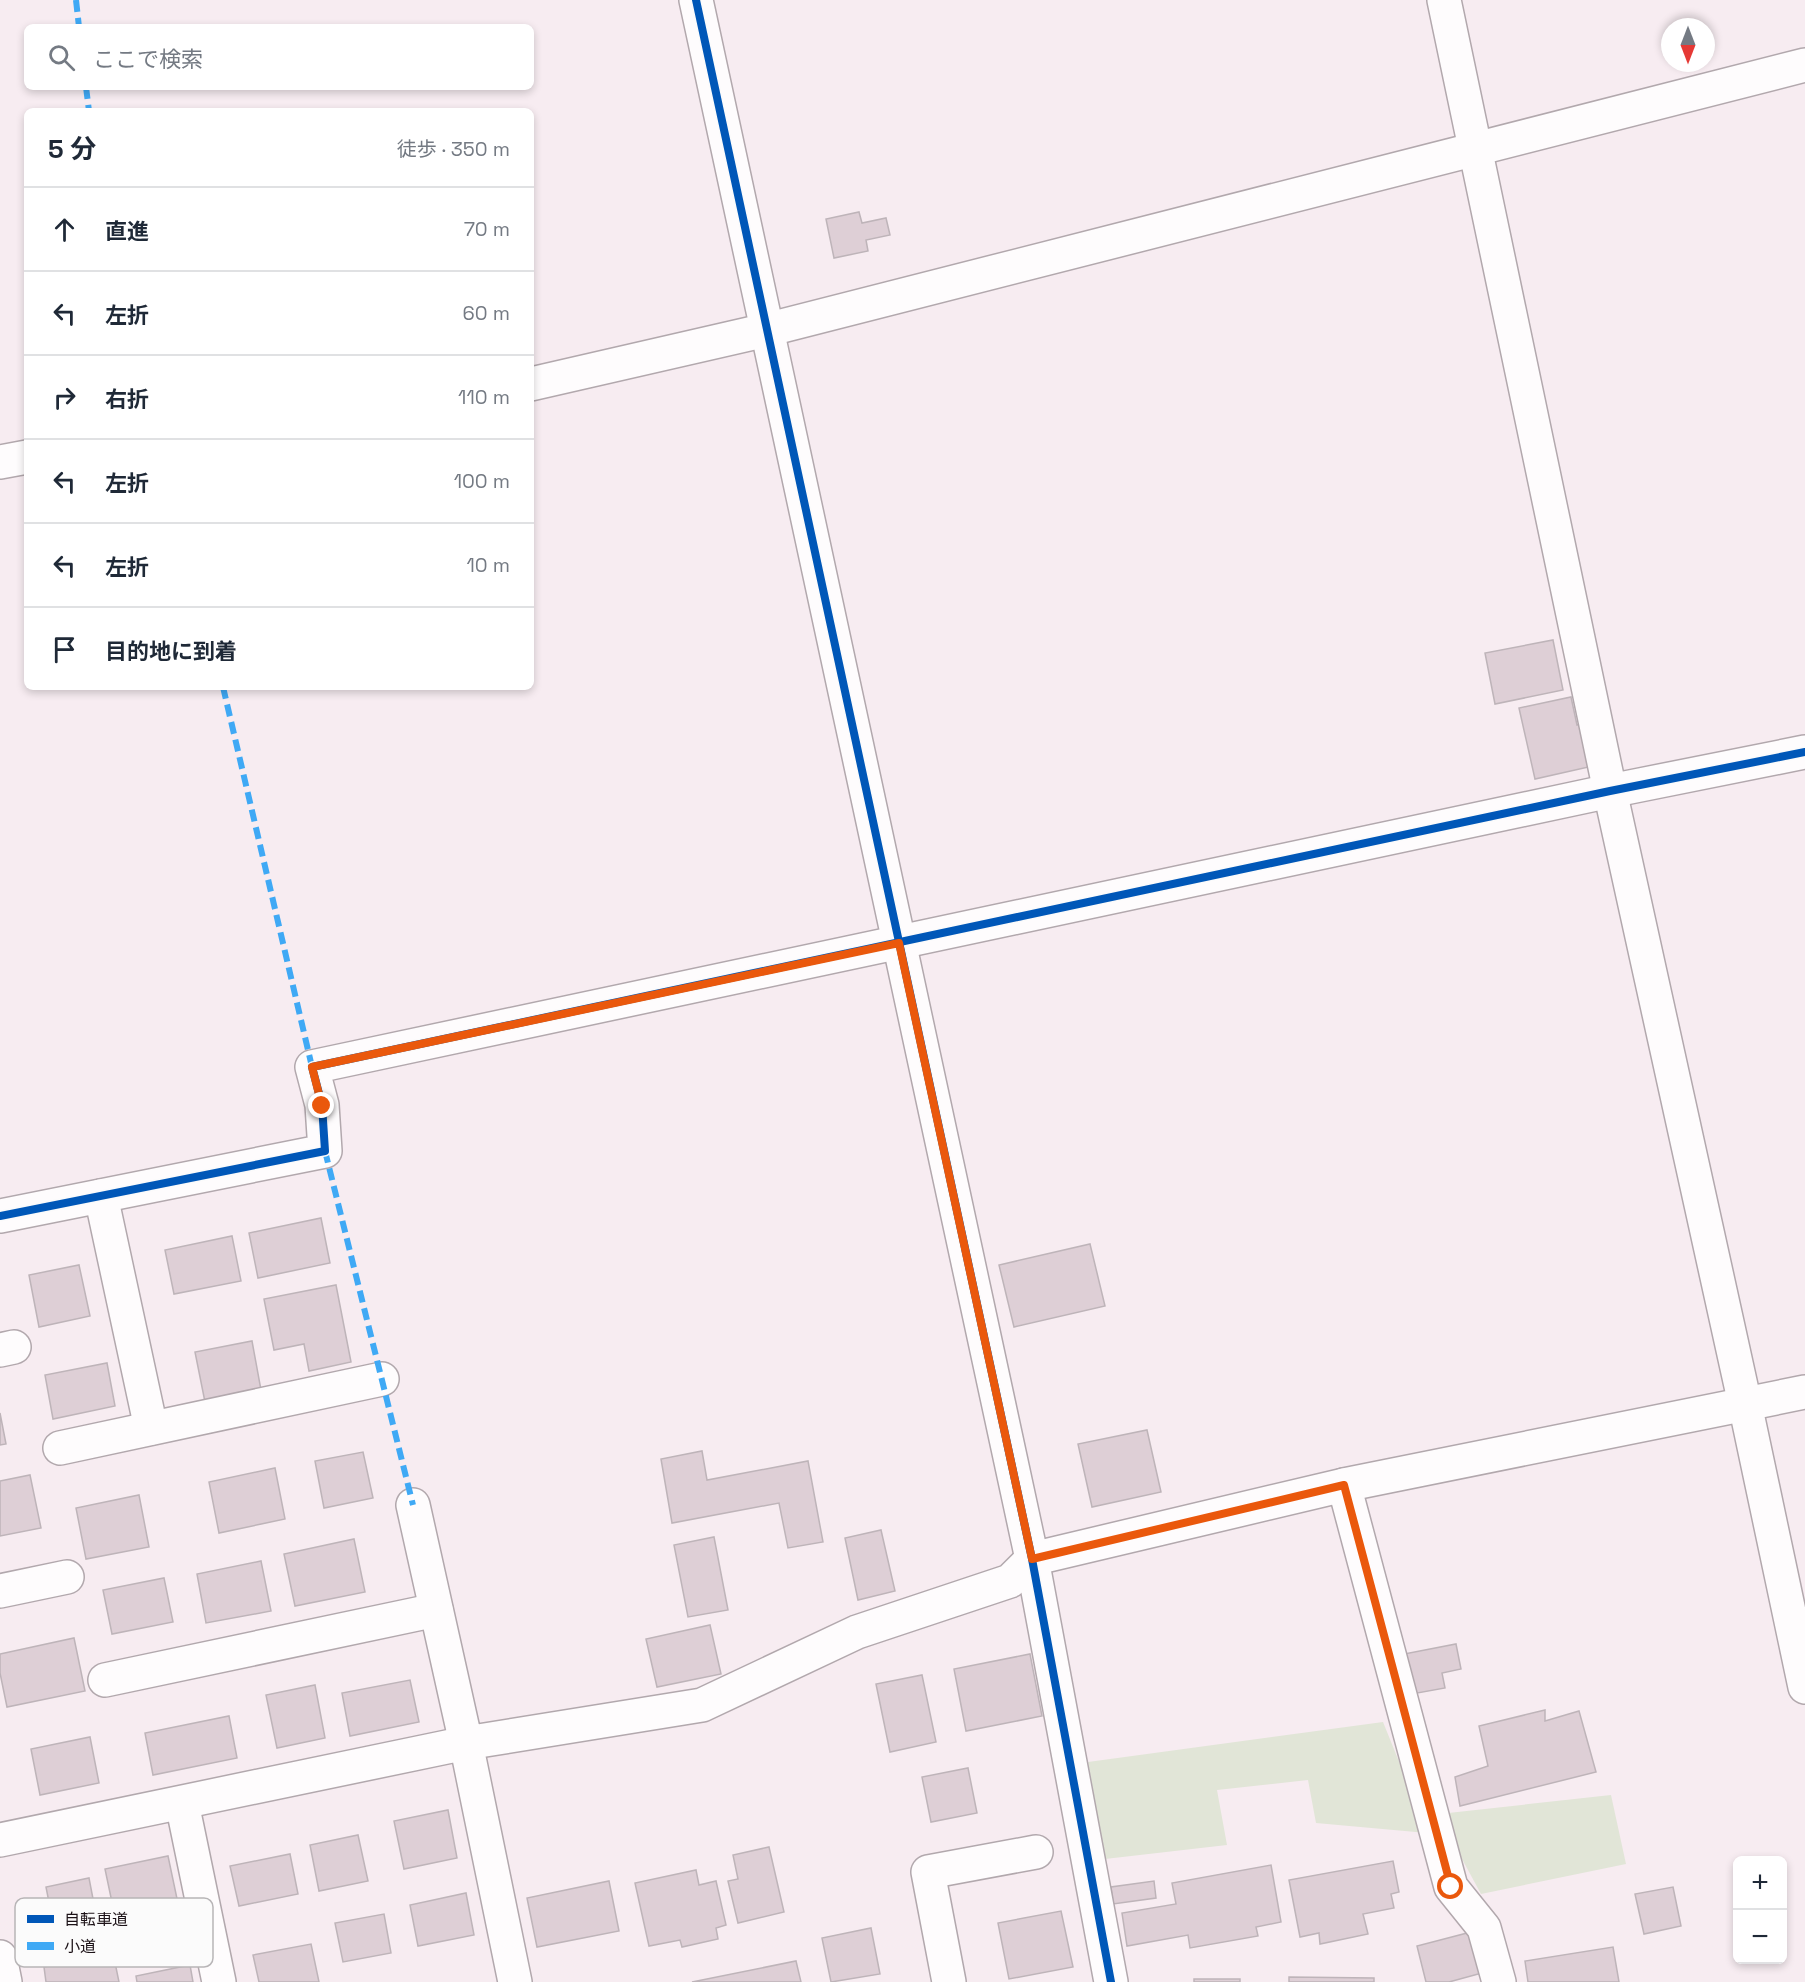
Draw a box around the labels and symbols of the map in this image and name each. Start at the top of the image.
north arrow [1661,18,1715,72]
route end [308,1092,334,1118]
route start [1437,1873,1463,1899]
legend [15,1898,213,1967]
text: 自転車道 [64,1909,128,1930]
text: 小道 [64,1936,96,1957]

